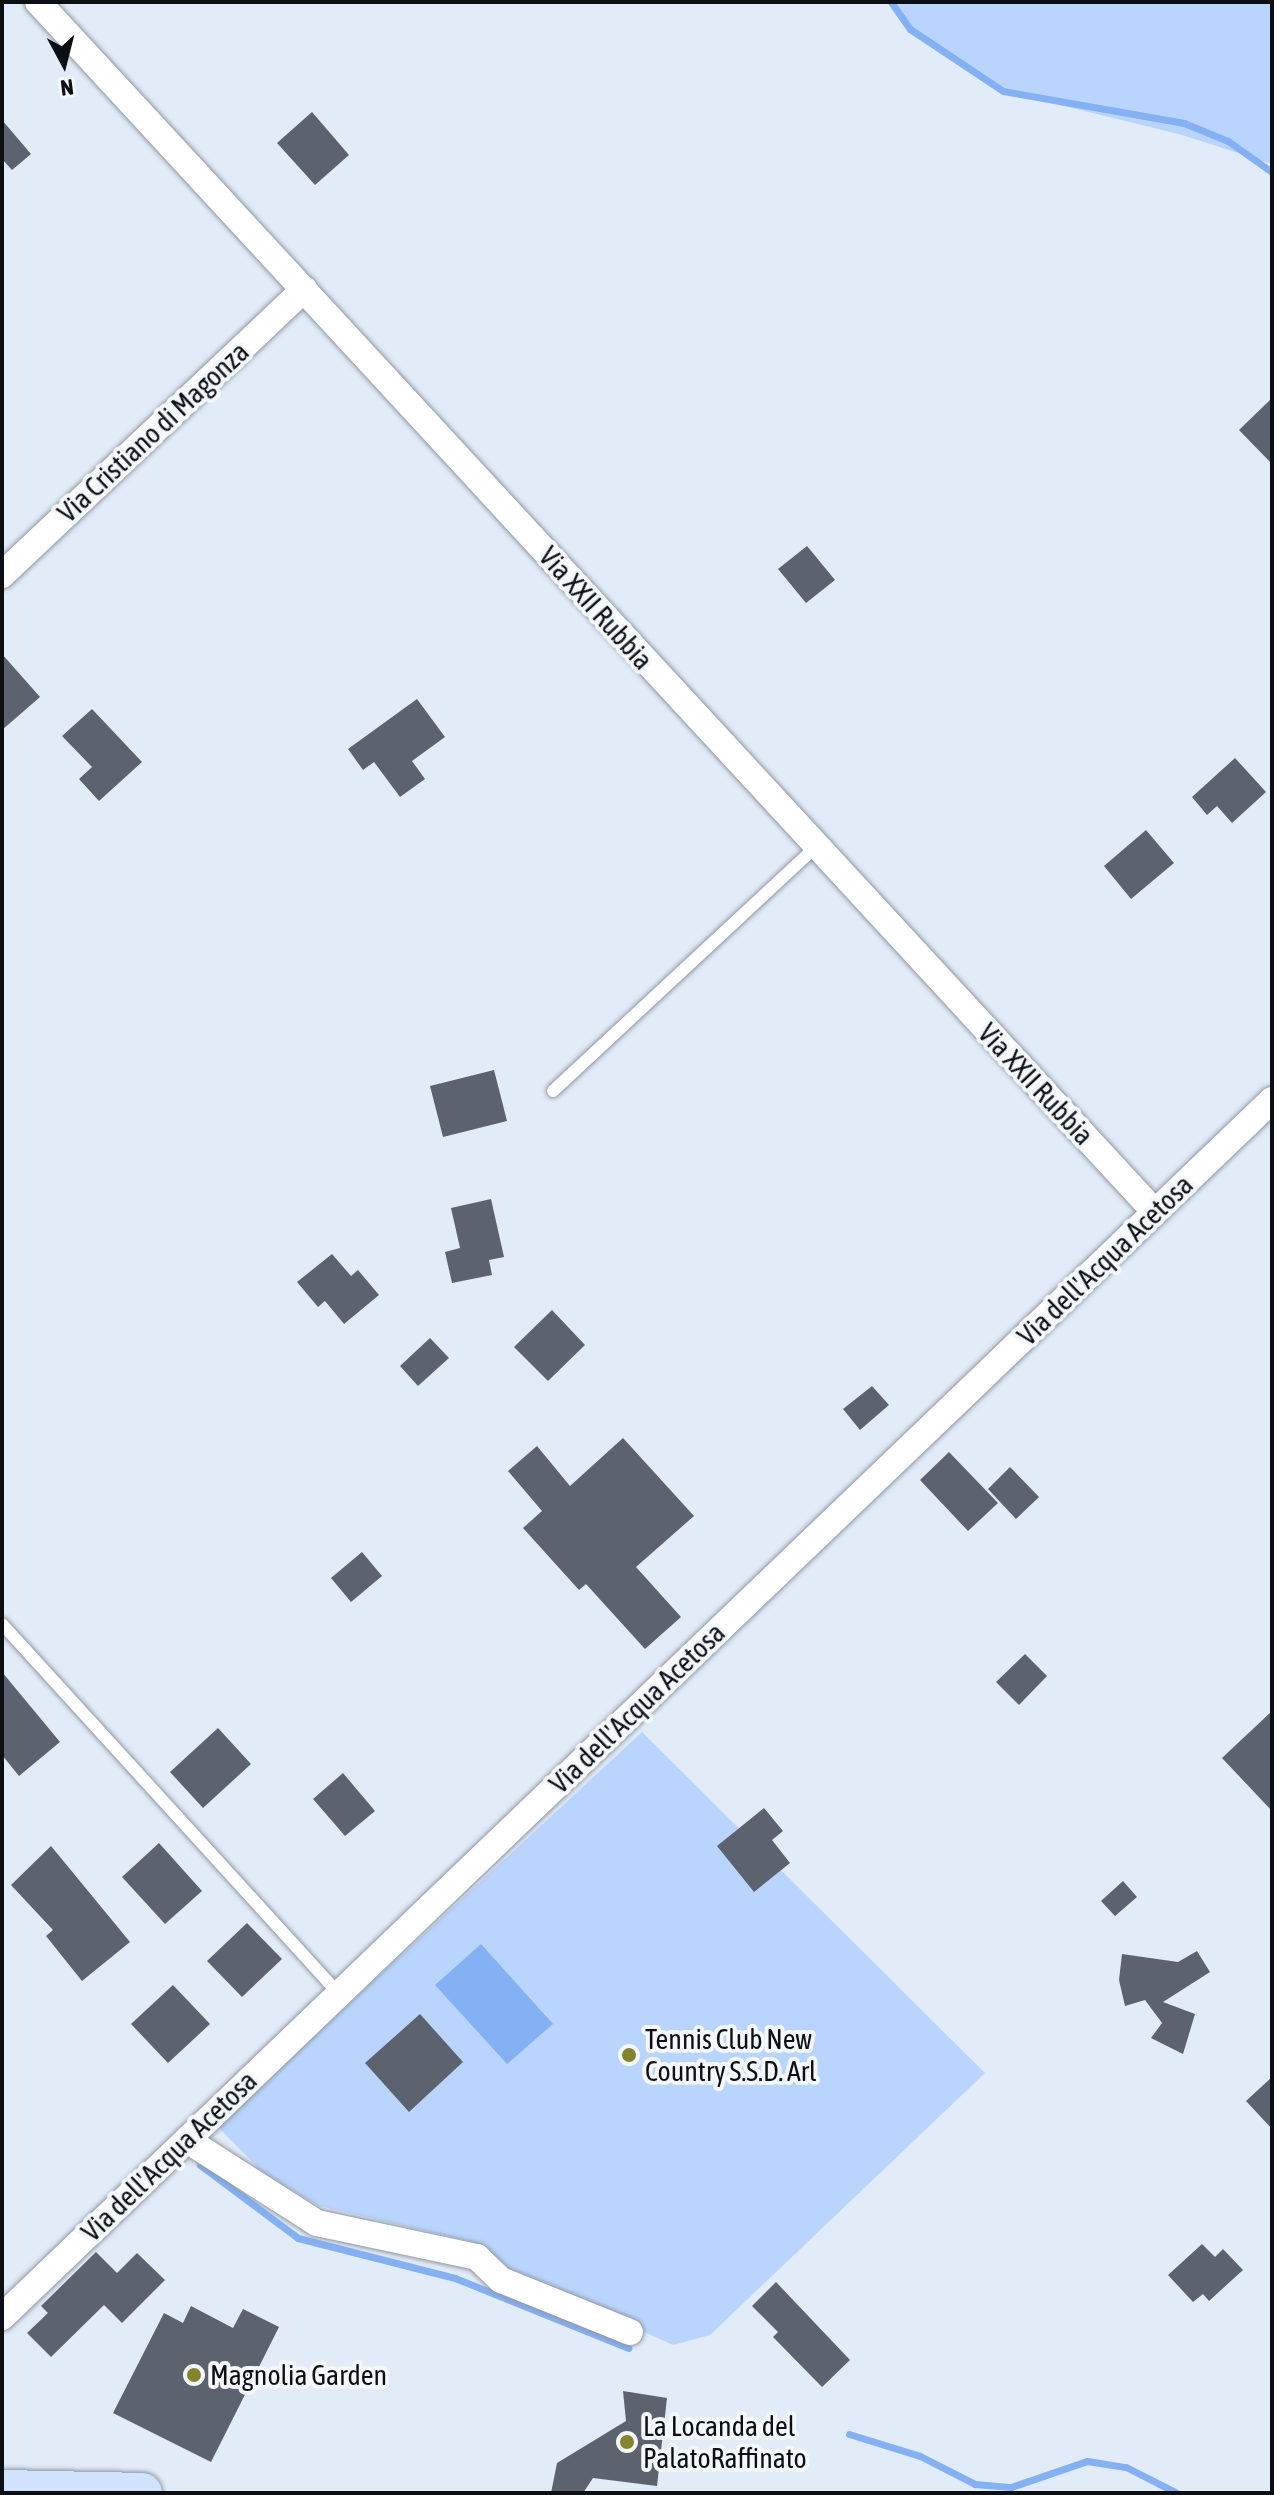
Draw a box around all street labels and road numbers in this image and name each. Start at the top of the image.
street label: Via Cristiano di Magonza [51,335,255,529]
street label: Via XXII Rubbia [532,540,660,676]
street label: Via XXII Rubbia [971,1016,1101,1152]
street label: Via dell'Acqua Acetosa [1010,1168,1200,1352]
street label: Via dell'Acqua Acetosa [542,1616,732,1800]
street label: Via dell'Acqua Acetosa [74,2064,264,2248]

